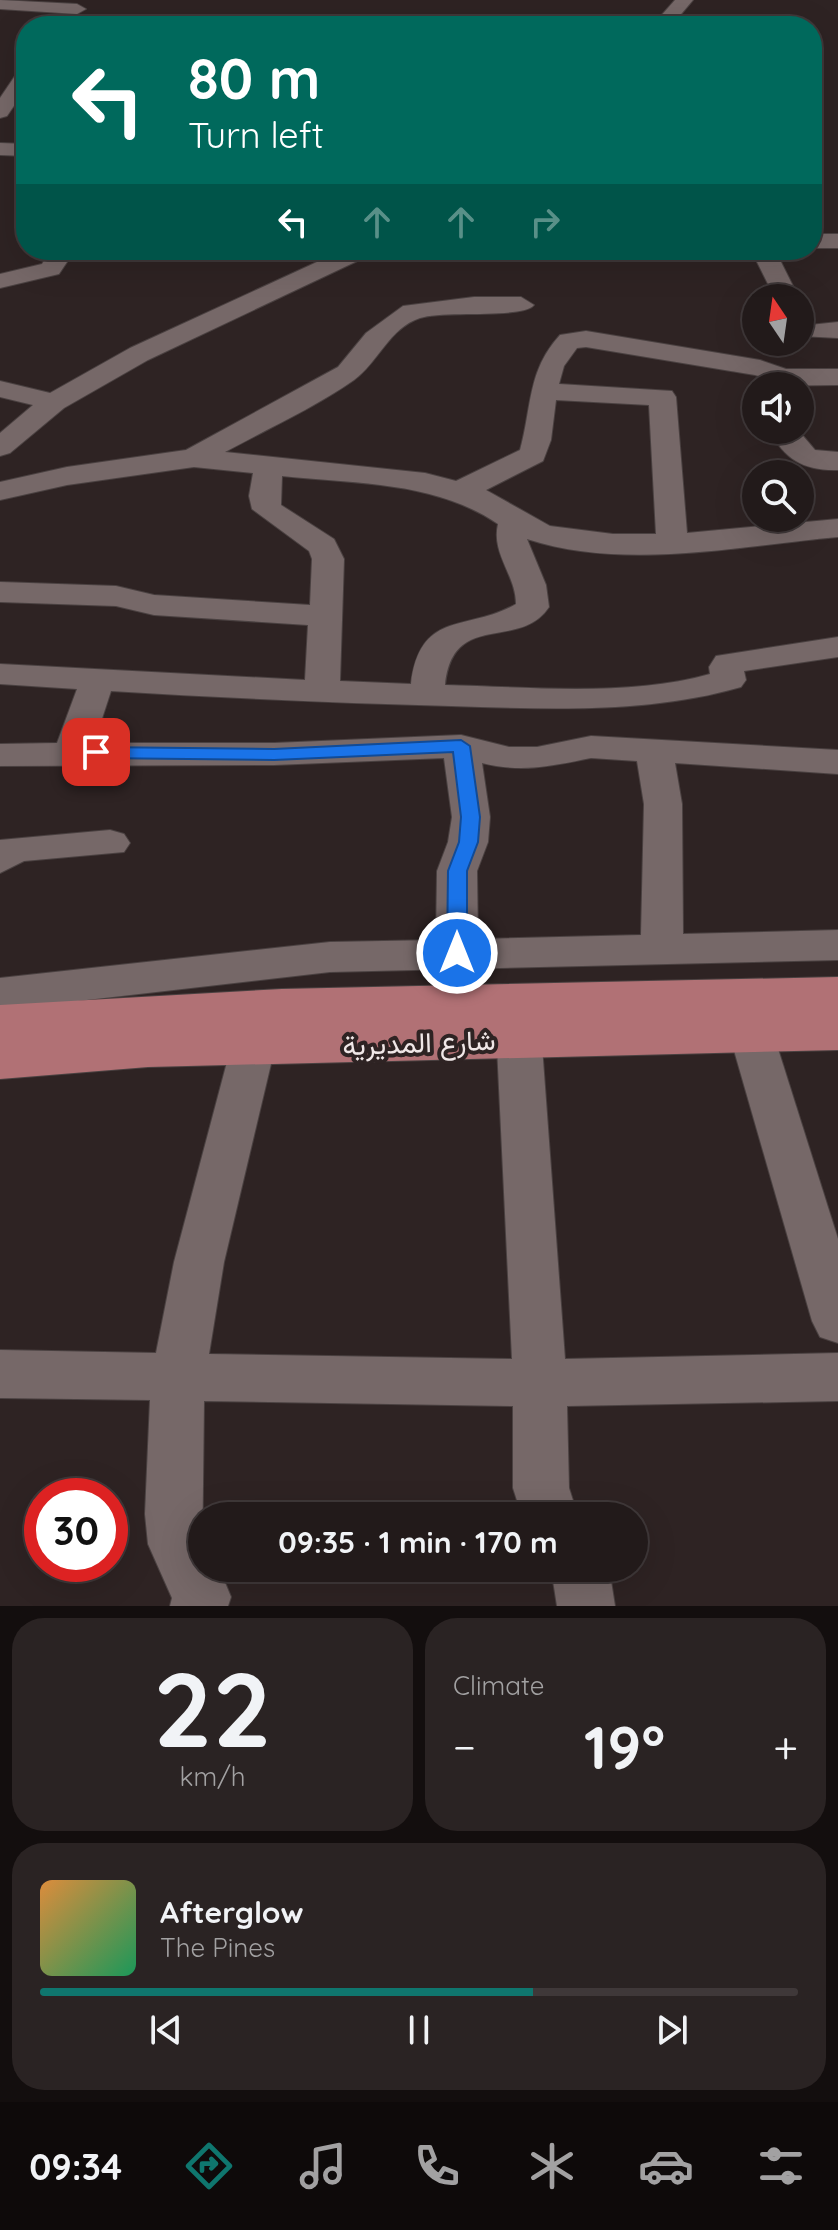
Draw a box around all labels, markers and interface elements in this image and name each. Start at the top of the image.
text: 80 m [188,43,320,113]
icon: left [56,48,160,152]
text: Turn left [188,112,324,157]
icon: left [271,200,315,244]
icon: ahead [355,200,399,244]
icon: ahead [439,200,483,244]
icon: right [523,200,567,244]
north arrow [742,284,814,356]
map controls [742,284,814,532]
button: sound [742,372,814,444]
button: search [742,460,814,532]
pin [62,718,130,786]
icon: arrive [74,730,118,774]
position arrow [415,911,499,995]
street label: شارع المديرية [342,1022,496,1064]
speed limit sign: 30 [24,1478,128,1582]
text: 09:35 · 1 min · 170 m [278,1523,558,1561]
text: 22 [153,1643,272,1773]
text: Climate [453,1669,544,1702]
text: 19° [584,1709,665,1784]
text: − [453,1719,476,1774]
text: + [773,1719,798,1774]
text: km/h [180,1760,245,1793]
text: Afterglow [160,1893,303,1931]
text: The Pines [160,1931,275,1964]
icon: previous [144,2008,188,2052]
icon: pause [397,2008,441,2052]
icon: next [650,2008,694,2052]
icon: directions [181,2138,237,2194]
icon: music [295,2138,351,2194]
icon: phone [409,2138,465,2194]
icon: climate [524,2138,580,2194]
icon: car [638,2138,694,2194]
icon: filters [753,2138,809,2194]
text: 09:34 [29,2144,122,2189]

